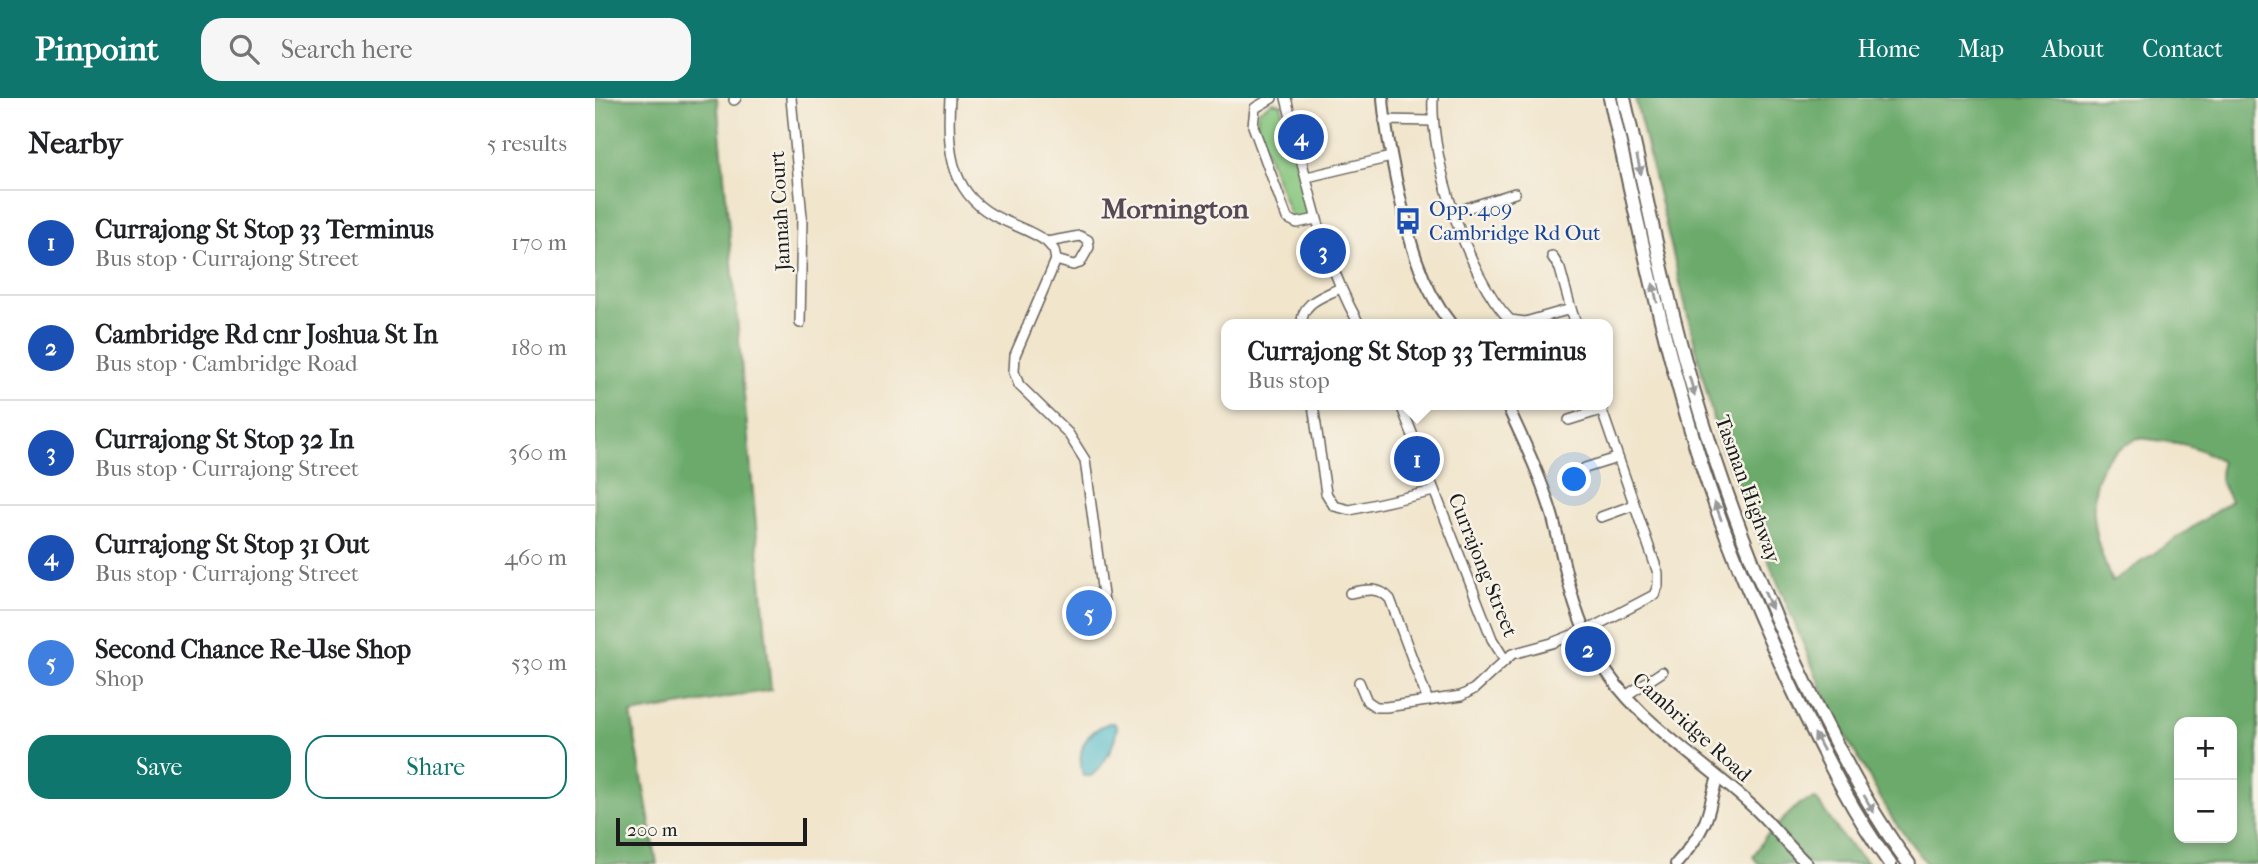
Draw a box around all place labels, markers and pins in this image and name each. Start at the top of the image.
pin: 4 [1278,111,1324,163]
place label: Opp. 409 Cambridge Rd Out [1429,197,1601,245]
bus stop icon: Opp. 409 Cambridge Rd Out [1393,206,1423,236]
pin: 3 [1300,225,1346,277]
pin: 1 [1394,433,1440,485]
pin: 5 [1066,587,1112,639]
pin: 2 [1565,623,1611,675]

